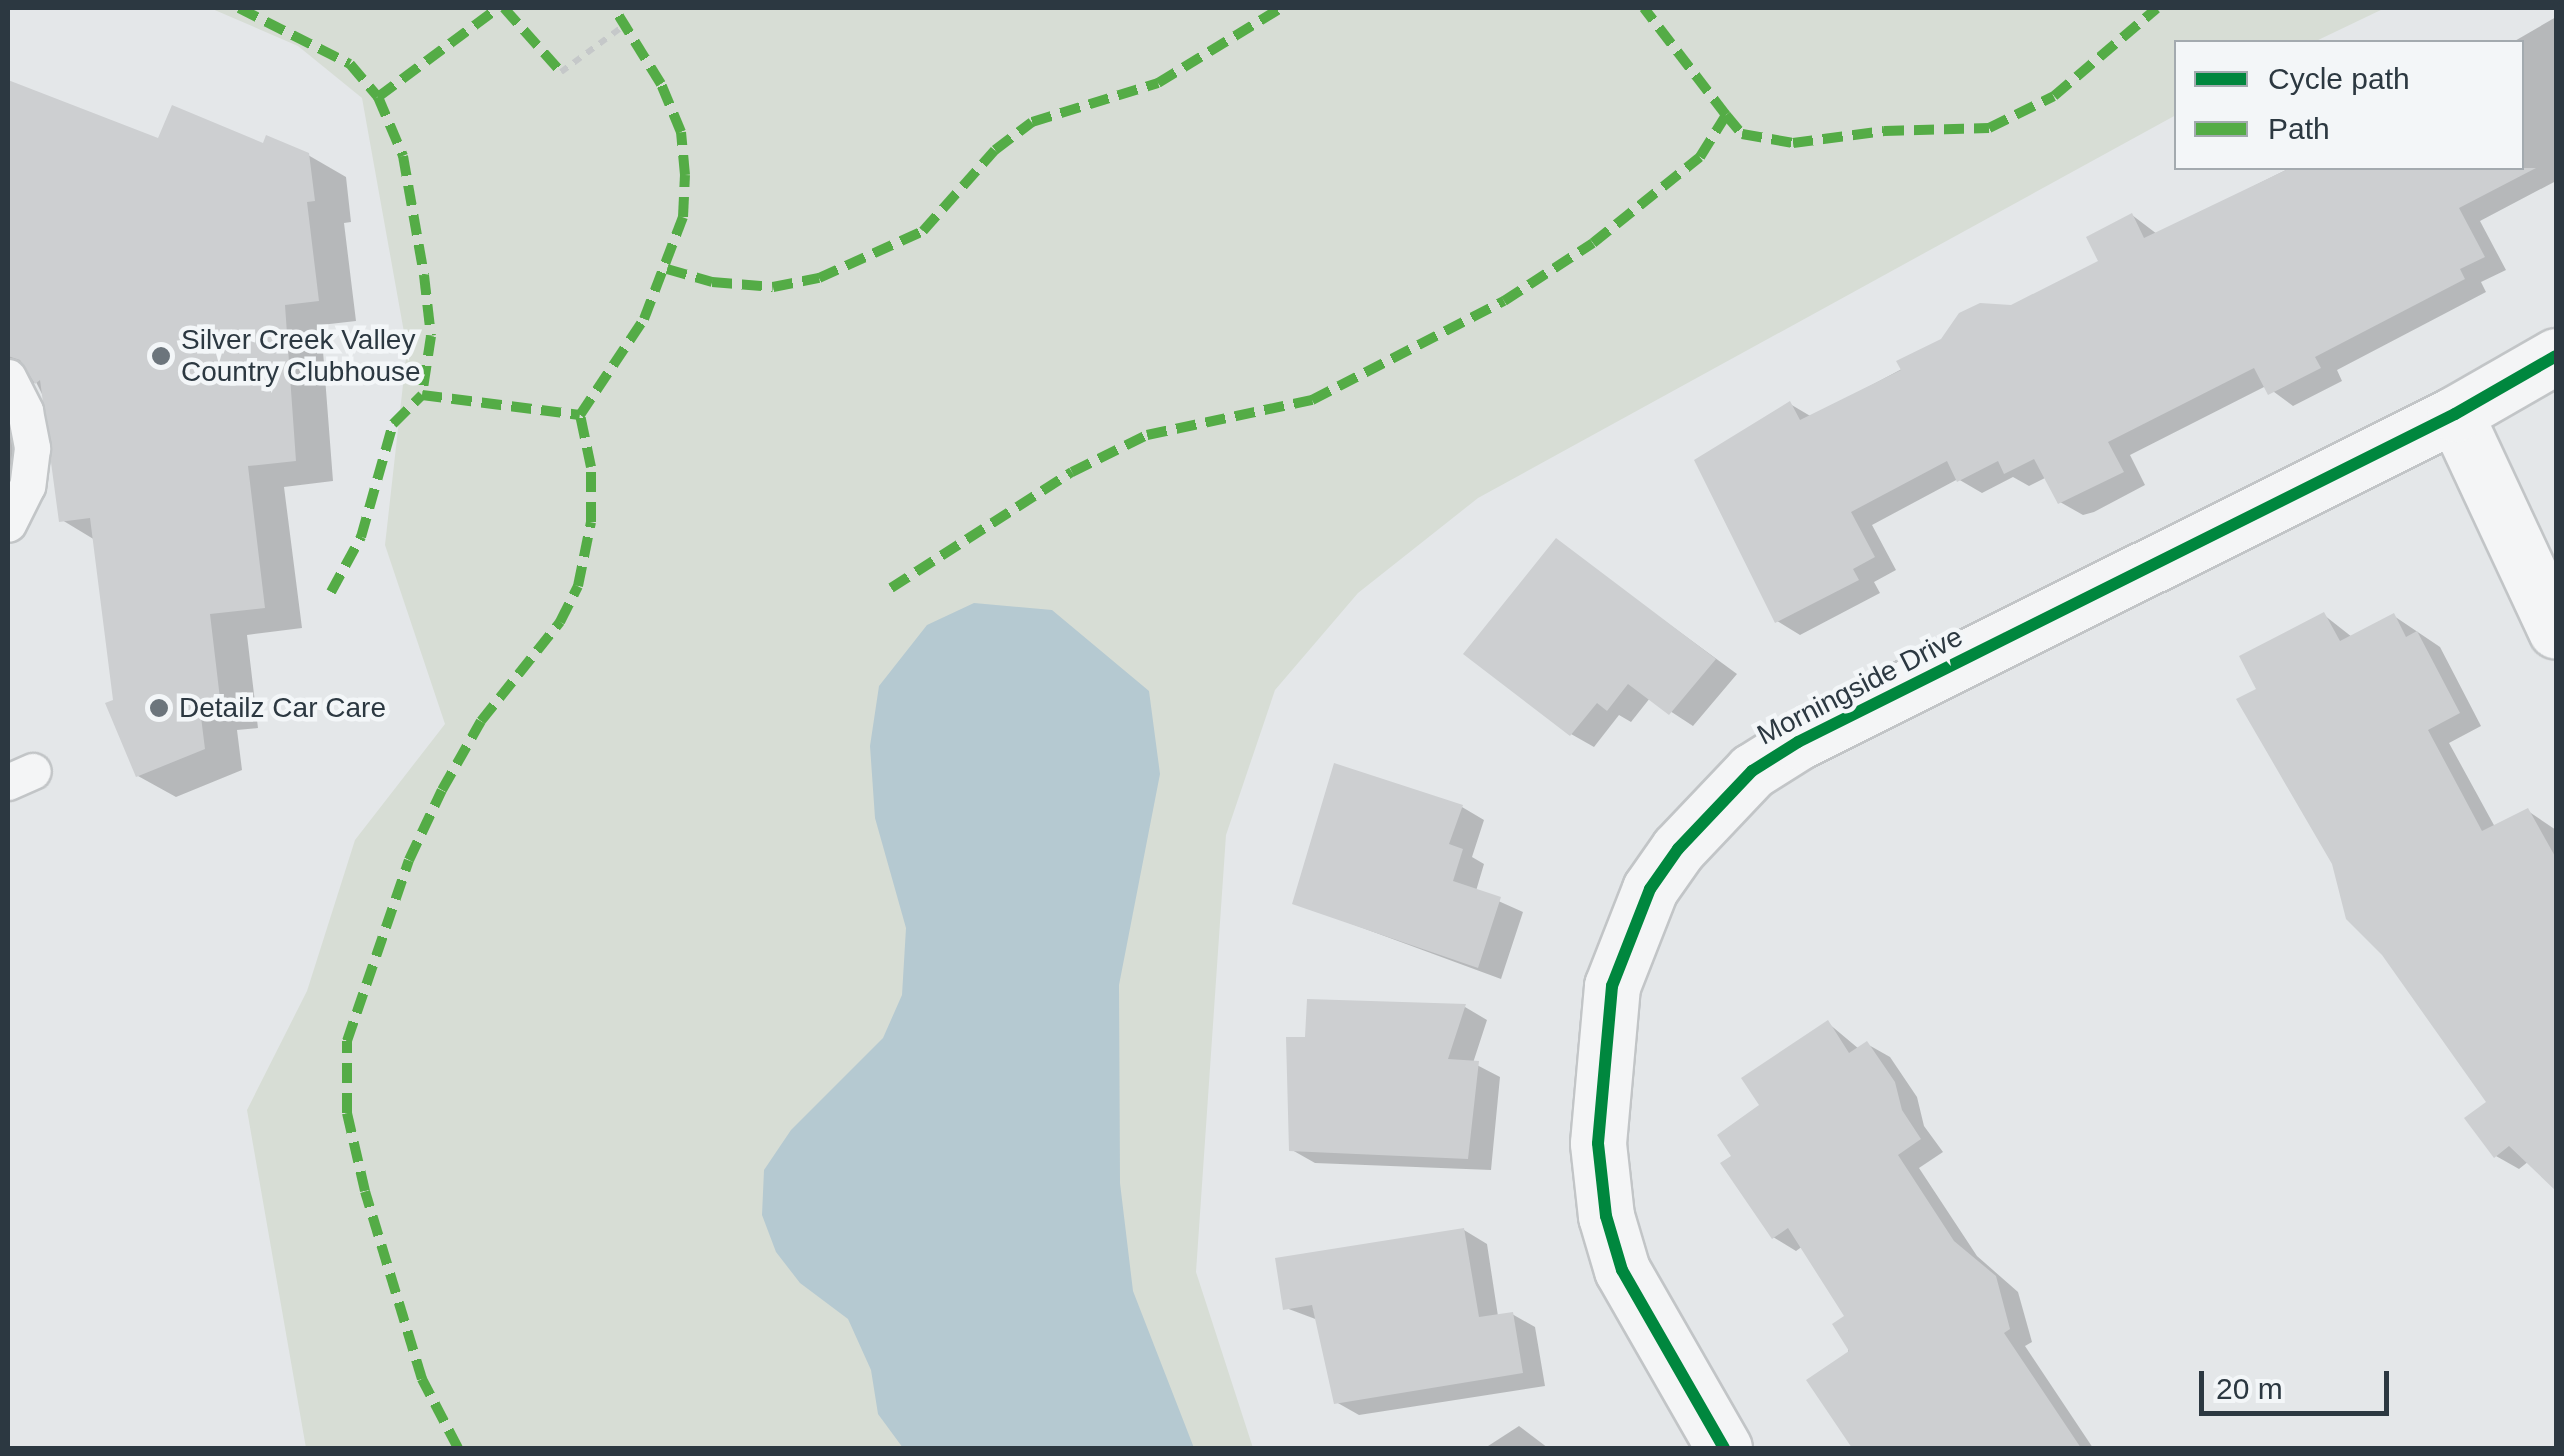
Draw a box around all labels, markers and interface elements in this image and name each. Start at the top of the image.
legend [2174,40,2524,170]
text: Cycle path [2268,62,2410,95]
text: Path [2268,112,2330,145]
place label: Silver Creek Valley Country Clubhouse [181,323,421,389]
marker: Silver Creek Valley Country Clubhouse [150,345,172,367]
street label: Morningside Drive [1752,620,1968,752]
place label: Detailz Car Care [179,691,386,725]
marker: Detailz Car Care [148,697,170,719]
scale bar [2204,1351,2394,1413]
text: 20 m [2216,1372,2283,1405]

